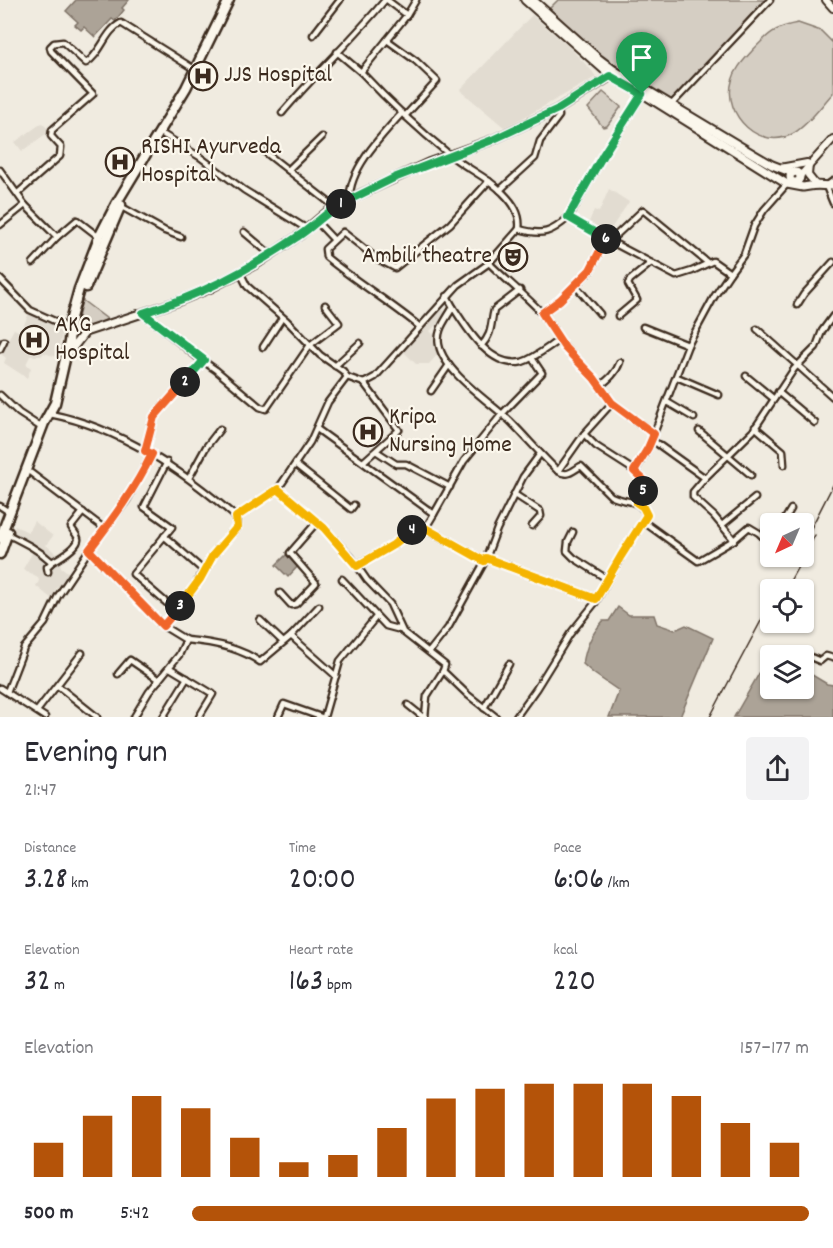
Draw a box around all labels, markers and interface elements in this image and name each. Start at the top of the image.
pin [616,32,667,94]
icon: arrive [625,41,658,74]
place label: JJS Hospital [224,59,332,93]
hospital icon: JJS Hospital [187,60,219,92]
place label: RISHI Ayurveda Hospital [141,131,282,193]
hospital icon: RISHI Ayurveda Hospital [104,146,136,178]
pin: 1 [326,189,356,219]
text: 1 [339,192,343,215]
pin: 6 [591,224,621,254]
text: 6 [602,227,610,250]
place label: Ambili theatre [362,240,492,274]
theatre icon: Ambili theatre [497,241,529,273]
place label: AKG Hospital [55,309,130,371]
hospital icon: AKG Hospital [18,324,50,356]
pin: 2 [170,367,200,397]
text: 2 [182,370,189,393]
place label: Kripa Nursing Home [389,401,512,463]
hospital icon: Kripa Nursing Home [352,416,384,448]
pin: 5 [628,476,658,506]
text: 5 [639,479,647,502]
north arrow [760,513,814,567]
map controls [760,513,814,699]
pin: 4 [397,515,427,545]
text: 4 [409,518,415,541]
button: locate [760,579,814,633]
pin: 3 [165,591,195,621]
text: 3 [176,594,184,617]
button: layers [760,645,814,699]
text: Evening run [24,731,168,778]
button: share [746,737,809,800]
text: 21:47 [24,777,56,805]
text: Distance [24,837,76,860]
text: Time [289,837,316,860]
text: Pace [553,837,582,860]
text: 3.28 [24,860,67,903]
text: 20:00 [289,860,356,903]
text: 6:06 [553,860,604,903]
text: km [67,872,89,895]
text: /km [604,872,630,895]
text: Elevation [24,939,80,962]
text: Heart rate [289,939,353,962]
text: kcal [553,939,578,962]
text: 32 [24,962,50,1005]
text: 163 [289,962,323,1005]
text: 220 [553,962,596,1005]
text: m [50,974,65,997]
text: bpm [323,974,352,997]
text: Elevation [24,1035,94,1063]
text: 157–177 m [740,1035,809,1063]
text: 500 m [24,1200,73,1228]
text: 5:42 [120,1200,150,1228]

